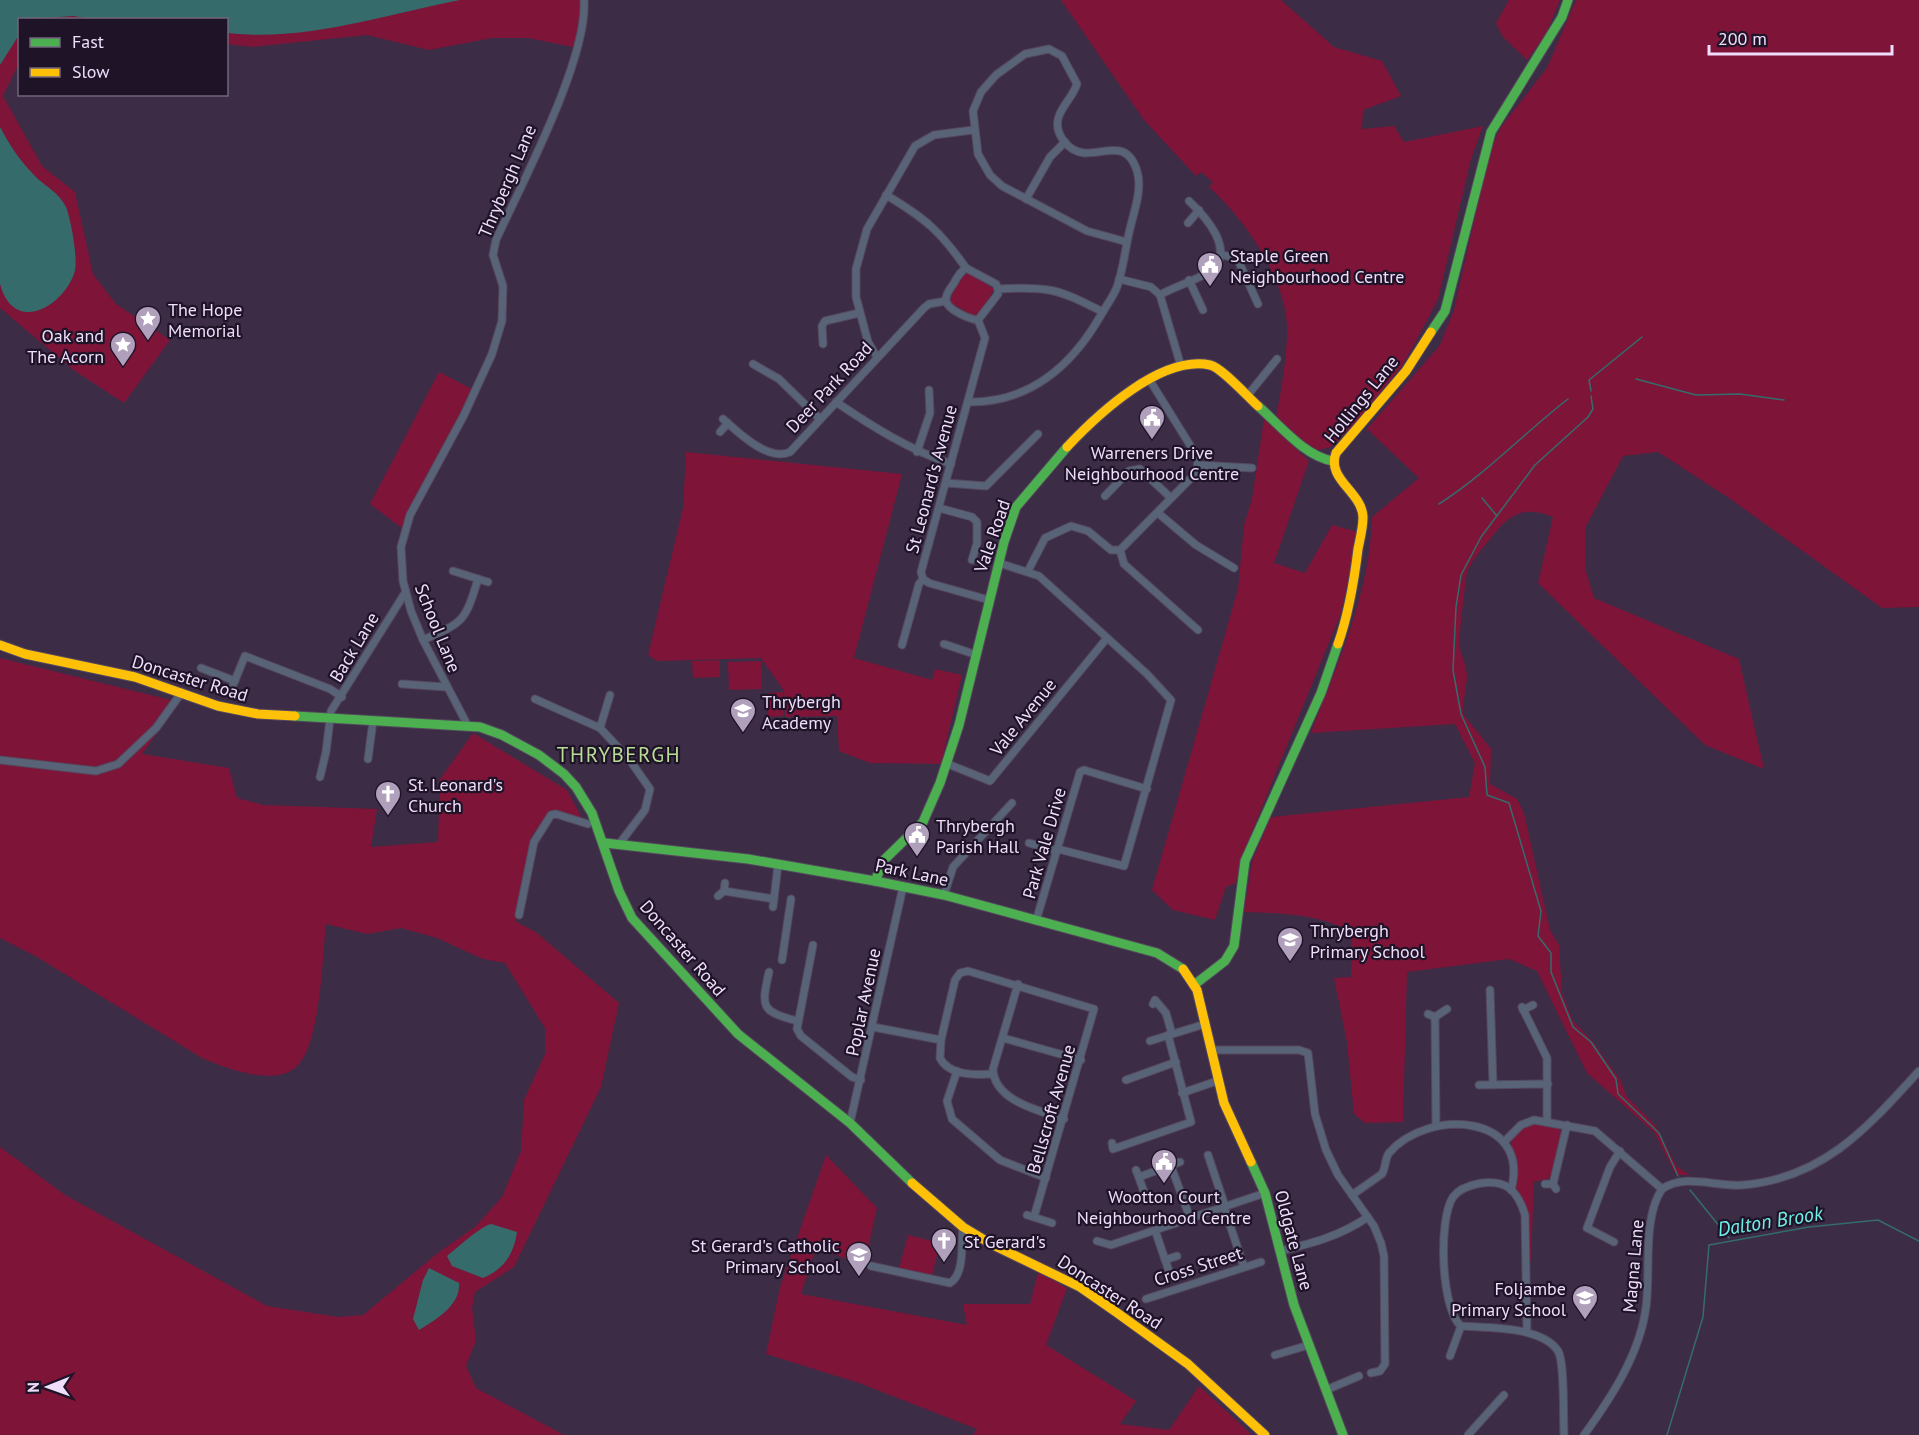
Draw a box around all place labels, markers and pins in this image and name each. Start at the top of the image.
place label: Staple Green Neighbourhood Centre [1230,244,1404,288]
public building icon: Staple Green Neighbourhood Centre [1195,250,1225,288]
place label: The Hope Memorial [168,298,242,342]
place icon: The Hope Memorial [133,304,163,342]
place label: Oak and The Acorn [27,324,104,368]
place icon: Oak and The Acorn [108,330,138,368]
public building icon: Warreners Drive Neighbourhood Centre [1137,403,1167,441]
place label: Warreners Drive Neighbourhood Centre [1065,441,1239,485]
place label: Thrybergh Academy [762,690,841,734]
school or university icon: Thrybergh Academy [728,696,758,734]
place label: St. Leonard's Church [408,773,503,817]
church icon: St. Leonard's Church [373,779,403,817]
place label: Thrybergh Parish Hall [936,814,1020,858]
public building icon: Thrybergh Parish Hall [902,820,932,858]
place label: Thrybergh Primary School [1310,919,1425,963]
school or university icon: Thrybergh Primary School [1275,925,1305,963]
public building icon: Wootton Court Neighbourhood Centre [1149,1147,1179,1185]
place label: Wootton Court Neighbourhood Centre [1077,1185,1251,1229]
church icon: St Gerard's [929,1226,959,1264]
place label: St Gerard's [964,1230,1046,1253]
place label: St Gerard's Catholic Primary School [691,1234,841,1278]
school or university icon: St Gerard's Catholic Primary School [844,1240,874,1278]
place label: Foljambe Primary School [1451,1277,1567,1321]
school or university icon: Foljambe Primary School [1570,1283,1600,1321]

